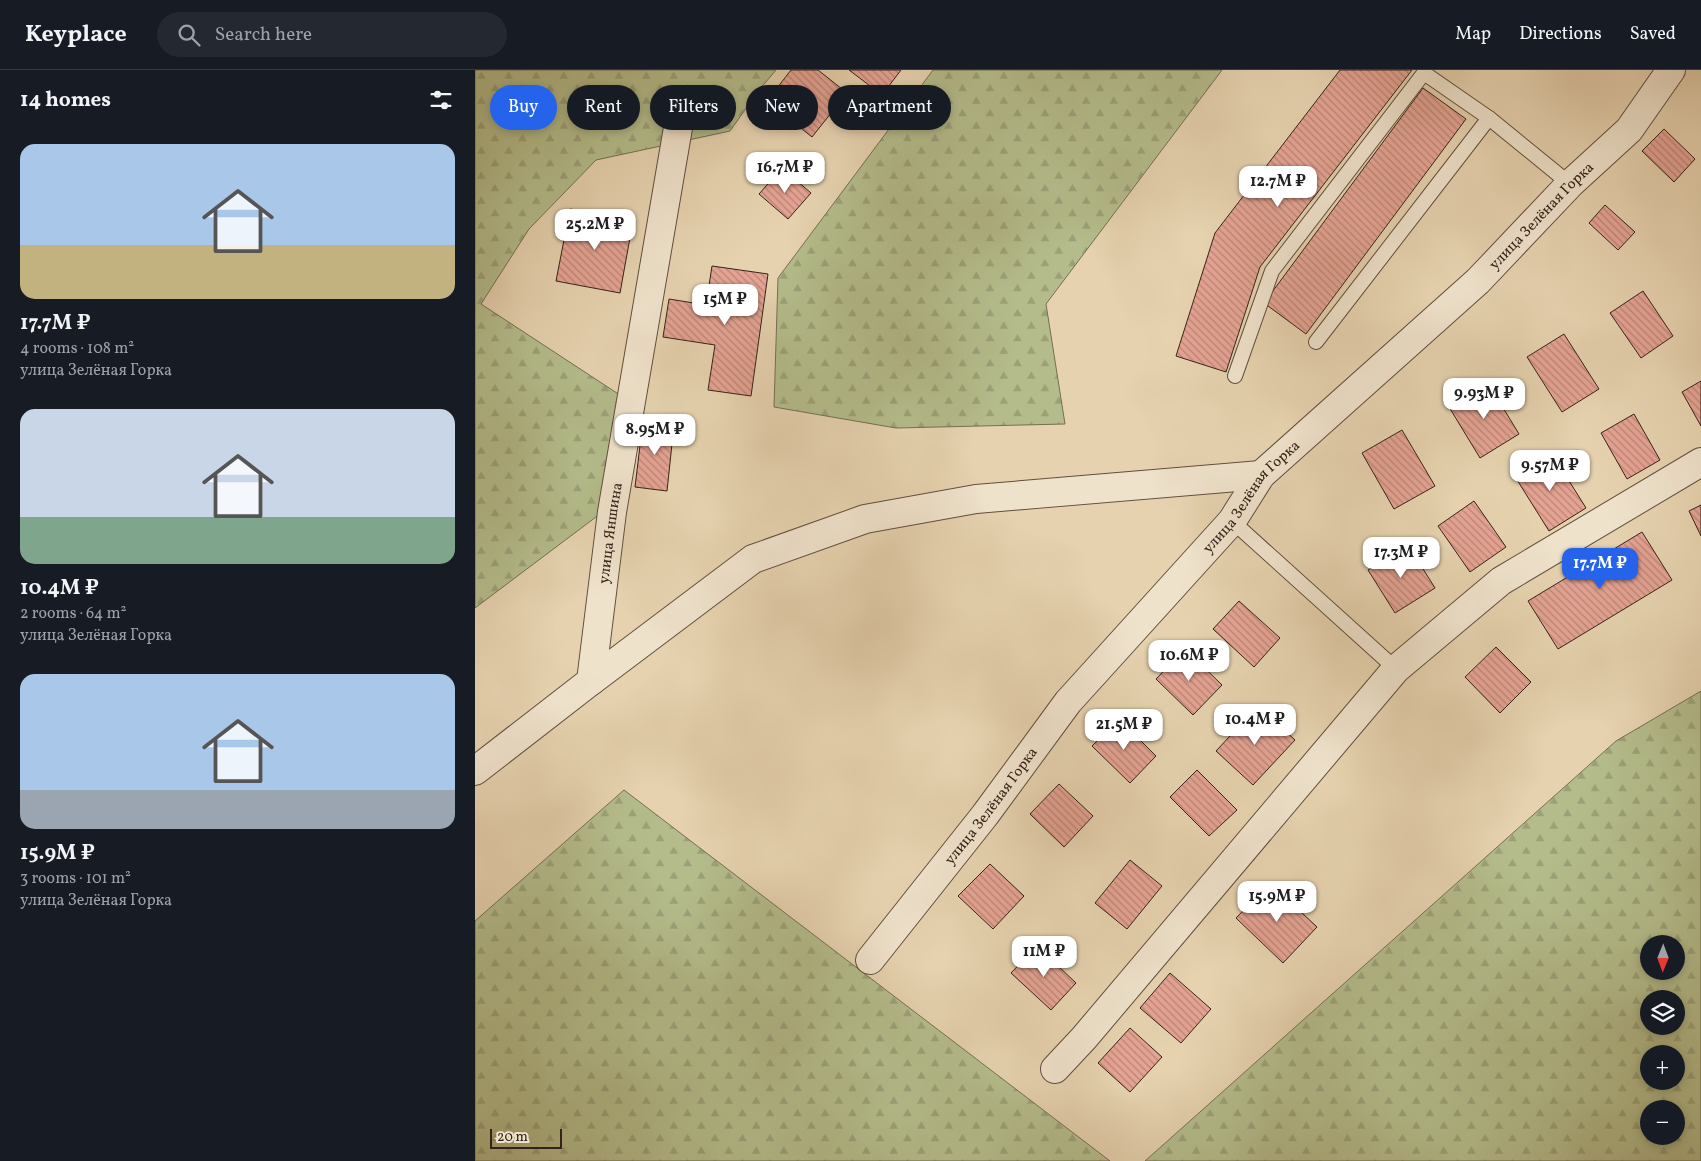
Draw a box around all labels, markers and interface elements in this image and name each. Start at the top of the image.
search box [157,12,507,57]
text: Keyplace [25,18,127,52]
icon: search [175,21,203,49]
text: Search here [215,22,312,48]
text: Map [1455,22,1491,47]
text: Directions [1519,22,1602,47]
text: Saved [1630,22,1676,47]
chip: Buy [490,85,557,130]
chip: Rent [567,85,640,130]
chip: Filters [650,85,736,130]
chip: New [746,85,818,130]
chip: Apartment [828,85,951,130]
text: 14 homes [20,86,111,115]
icon: filters [427,86,455,114]
pin: 16.7M ₽ [739,152,831,194]
text: 16.7M ₽ [757,157,813,179]
street label: улица Зелёная Горка [1485,158,1599,275]
pin: 12.7M ₽ [1232,166,1324,208]
text: 12.7M ₽ [1250,171,1306,193]
icon: home [193,176,283,266]
pin: 25.2M ₽ [549,208,641,251]
text: 25.2M ₽ [566,214,624,236]
pin: 15M ₽ [690,284,760,326]
text: 15M ₽ [703,289,747,311]
text: 17.7M ₽ [20,309,91,338]
text: 4 rooms · 108 m² [20,338,134,360]
text: улица Зелёная Горка [20,360,172,382]
pin: 9.93M ₽ [1438,378,1530,420]
text: 9.93M ₽ [1454,383,1514,405]
pin: 8.95M ₽ [609,414,701,456]
text: 8.95M ₽ [625,419,685,441]
street label: улица Зелёная Горка [1199,436,1305,559]
icon: home [193,441,283,531]
pin: 9.57M ₽ [1504,450,1596,492]
text: 9.57M ₽ [1521,455,1579,477]
street label: улица Яншина [594,481,629,585]
pin: 17.3M ₽ [1355,536,1447,579]
text: 17.3M ₽ [1374,542,1428,564]
pin: 17.7M ₽ [1554,548,1646,590]
text: 17.7M ₽ [1573,553,1627,575]
text: 10.4M ₽ [20,574,99,603]
text: 2 rooms · 64 m² [20,603,127,625]
text: улица Зелёная Горка [20,625,172,647]
pin: 10.6M ₽ [1143,640,1235,682]
text: 10.6M ₽ [1159,645,1219,667]
pin: 10.4M ₽ [1209,704,1301,746]
icon: home [193,706,283,796]
pin: 21.5M ₽ [1078,708,1170,751]
text: 10.4M ₽ [1225,709,1285,731]
text: 21.5M ₽ [1096,714,1152,736]
street label: улица Зелёная Горка [940,743,1043,870]
text: 15.9M ₽ [20,839,95,868]
text: 3 rooms · 101 m² [20,868,131,890]
pin: 15.9M ₽ [1231,880,1323,923]
text: 15.9M ₽ [1248,886,1306,908]
text: улица Зелёная Горка [20,890,172,912]
north arrow [1640,935,1685,980]
map controls [1640,935,1685,1145]
pin: 11M ₽ [1009,936,1079,978]
text: 11M ₽ [1023,941,1065,963]
button: layers [1640,990,1685,1035]
button: + [1640,1045,1685,1090]
button: − [1640,1100,1685,1145]
scale bar [490,1126,563,1149]
text: 20 m [497,1128,528,1147]

